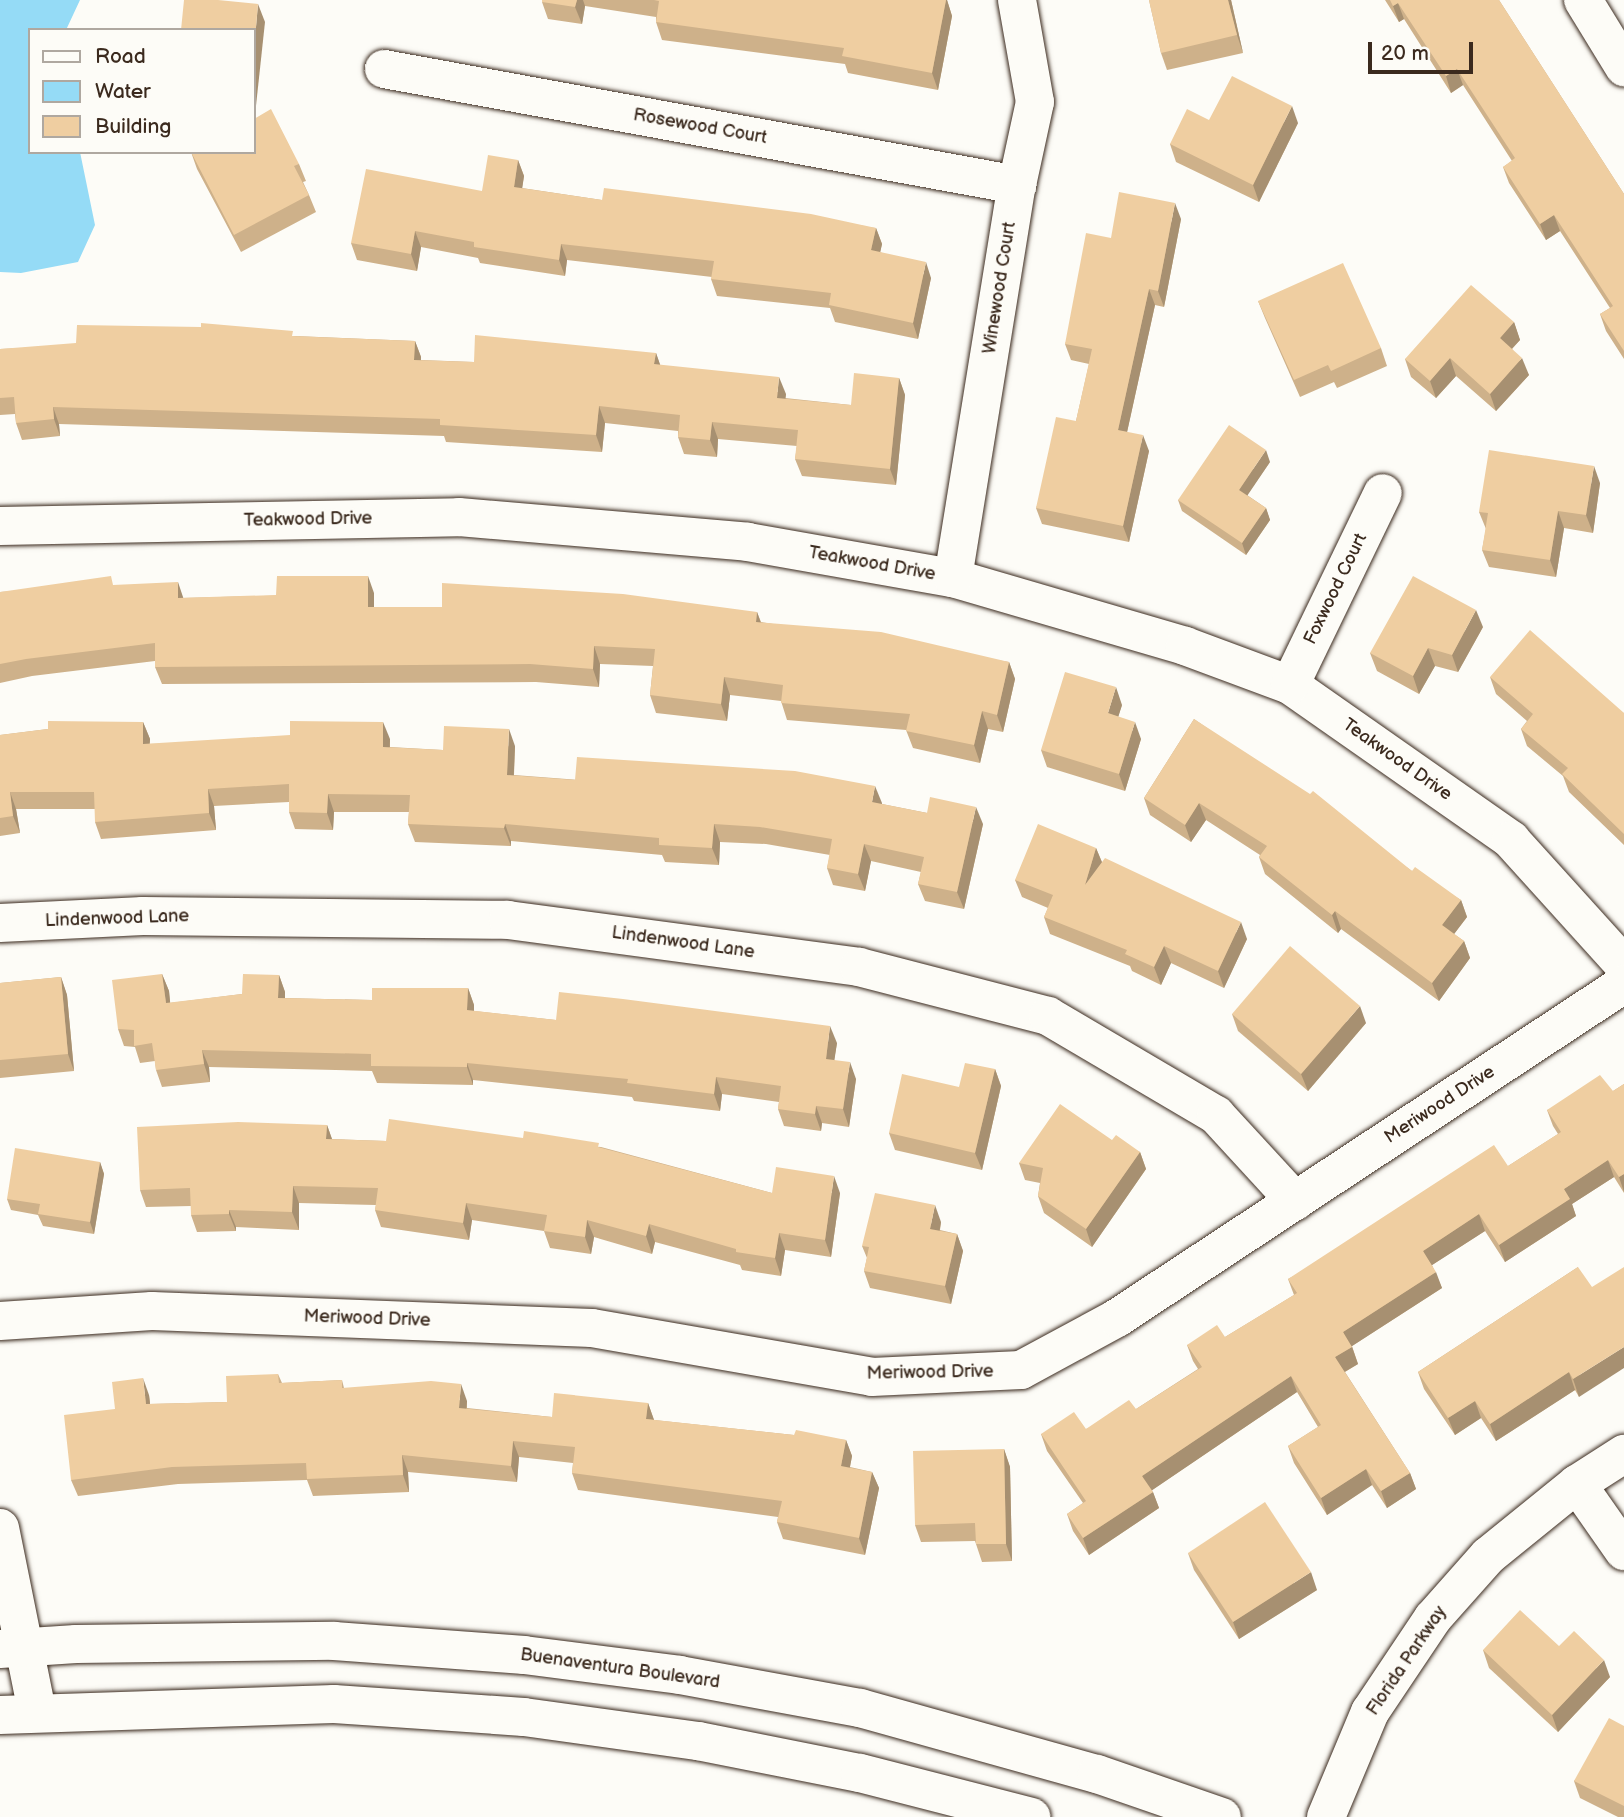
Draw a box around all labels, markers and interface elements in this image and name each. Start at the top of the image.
legend [28,28,256,154]
scale bar [1372,28,1477,72]
text: 20 m [1381,41,1429,66]
text: Road [95,44,146,69]
text: Water [95,79,151,104]
street label: Rosewood Court [632,105,768,149]
text: Building [95,114,171,139]
street label: Winewood Court [979,221,1021,355]
street label: Teakwood Drive [244,508,372,532]
street label: Foxwood Court [1300,530,1372,648]
street label: Teakwood Drive [807,542,937,586]
street label: Teakwood Drive [1338,714,1456,806]
street label: Lindenwood Lane [45,906,189,932]
street label: Lindenwood Lane [610,922,756,964]
street label: Meriwood Drive [1381,1061,1499,1149]
street label: Meriwood Drive [303,1306,431,1332]
street label: Meriwood Drive [866,1361,994,1385]
street label: Florida Parkway [1362,1602,1452,1720]
street label: Buenaventura Boulevard [519,1644,721,1694]

